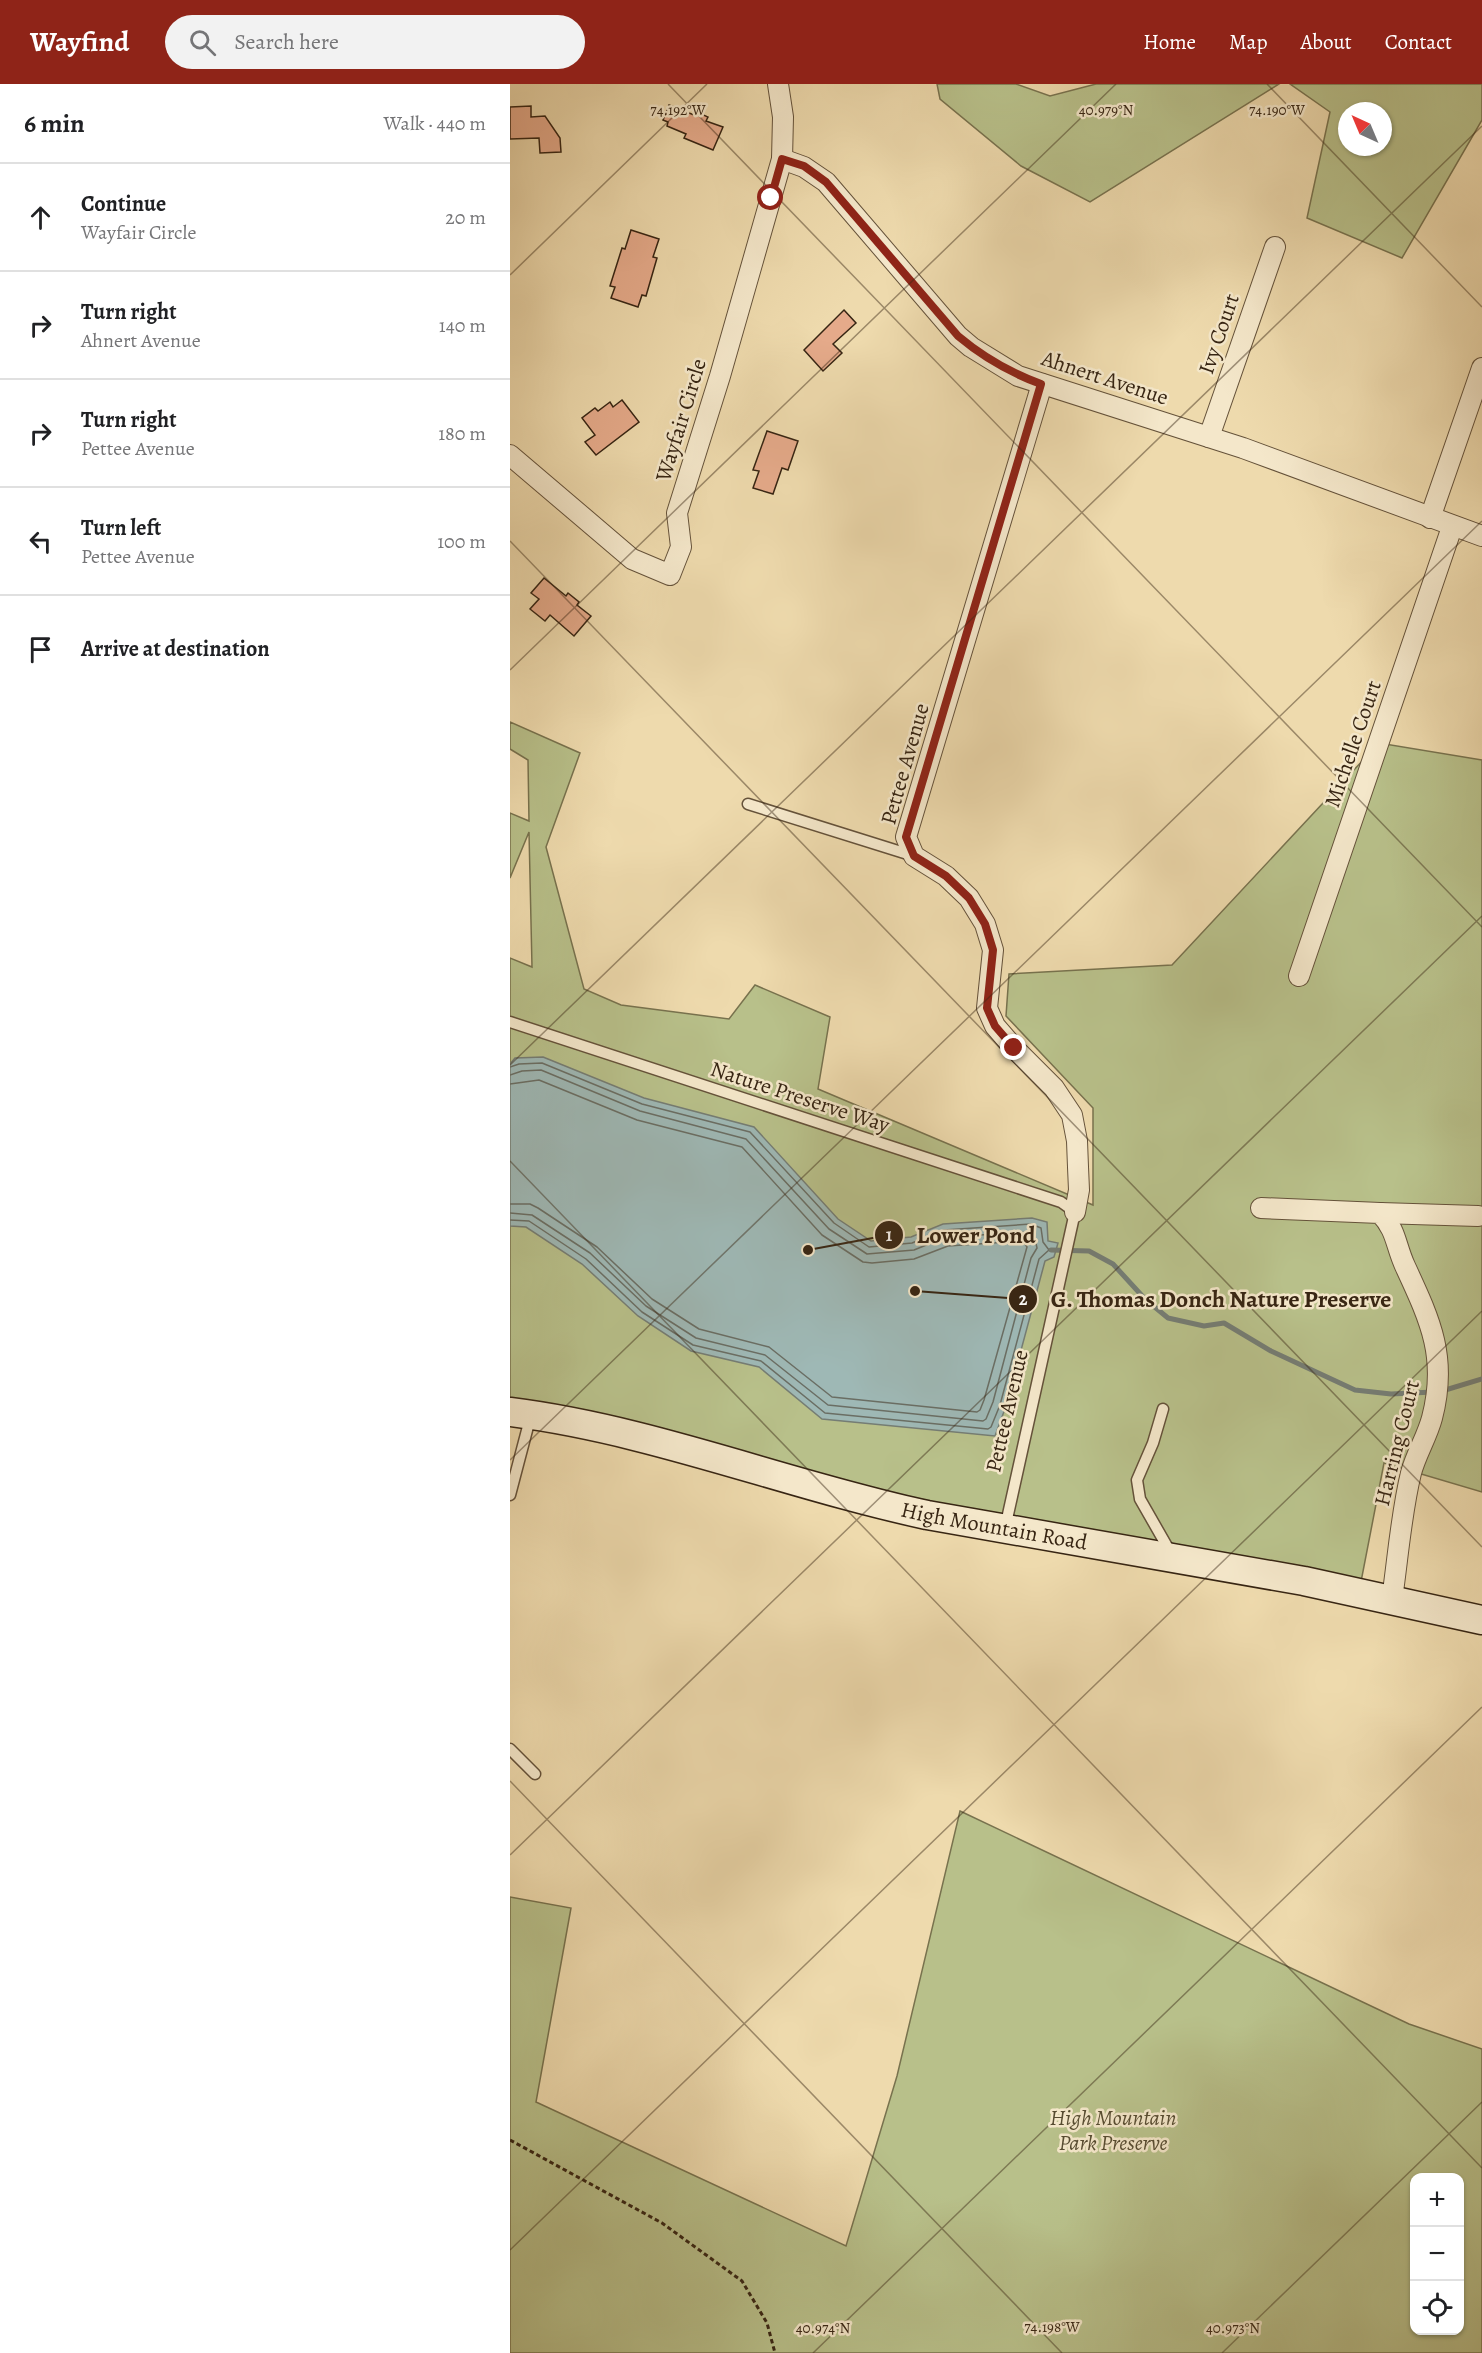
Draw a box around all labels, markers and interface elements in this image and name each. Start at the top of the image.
search box [165,15,585,69]
text: Wayfind [30,23,129,61]
icon: search [186,26,219,59]
text: Search here [234,27,339,57]
text: Home [1143,28,1196,56]
text: Map [1229,28,1267,56]
text: About [1300,28,1352,56]
text: Contact [1385,28,1452,56]
text: 74.192°W [650,100,706,120]
text: 40.979°N [1079,100,1134,120]
text: 74.190°W [1249,100,1305,120]
north arrow [1338,102,1392,156]
text: 6 min [24,106,85,141]
text: Walk · 440 m [384,110,486,137]
route start [757,184,783,210]
text: Continue [81,189,166,219]
icon: ahead [24,201,57,234]
text: 20 m [445,204,486,231]
text: Wayfair Circle [81,219,196,246]
street label: Ivy Court [1191,290,1247,378]
text: Turn right [81,297,177,327]
icon: right [24,309,57,342]
text: 140 m [439,312,486,339]
text: Ahnert Avenue [81,327,201,354]
street label: Ahnert Avenue [1037,343,1172,413]
street label: Wayfair Circle [648,355,714,486]
text: Turn right [81,405,177,435]
icon: right [24,417,57,450]
text: 180 m [438,420,486,447]
text: Pettee Avenue [81,435,195,462]
text: Turn left [81,513,161,543]
icon: left [24,525,57,558]
text: 100 m [437,528,486,555]
text: Pettee Avenue [81,543,195,570]
icon: arrive [24,633,57,666]
text: Arrive at destination [81,634,270,664]
street label: Michelle Court [1317,677,1389,811]
street label: Pettee Avenue [873,700,937,828]
route end [1000,1034,1026,1060]
street label: Nature Preserve Way [707,1054,894,1140]
callout: Lower Pond [874,1214,1047,1256]
text: Lower Pond [916,1219,1036,1251]
text: 1 [886,1223,893,1247]
callout: G. Thomas Donch Nature Preserve [1008,1278,1403,1320]
text: G. Thomas Donch Nature Preserve [1051,1283,1391,1315]
text: 2 [1019,1287,1028,1311]
street label: Pettee Avenue [978,1347,1036,1475]
street label: Harring Court [1367,1377,1427,1509]
street label: High Mountain Road [898,1495,1090,1558]
park label: High Mountain Park Preserve [1050,2103,1176,2158]
map controls [1410,2173,1464,2335]
button: + [1410,2173,1464,2227]
button: − [1410,2227,1464,2281]
button: locate [1410,2281,1464,2335]
text: 74.198°W [1024,2317,1080,2337]
text: 40.974°N [796,2318,851,2338]
text: 40.973°N [1206,2318,1260,2338]

